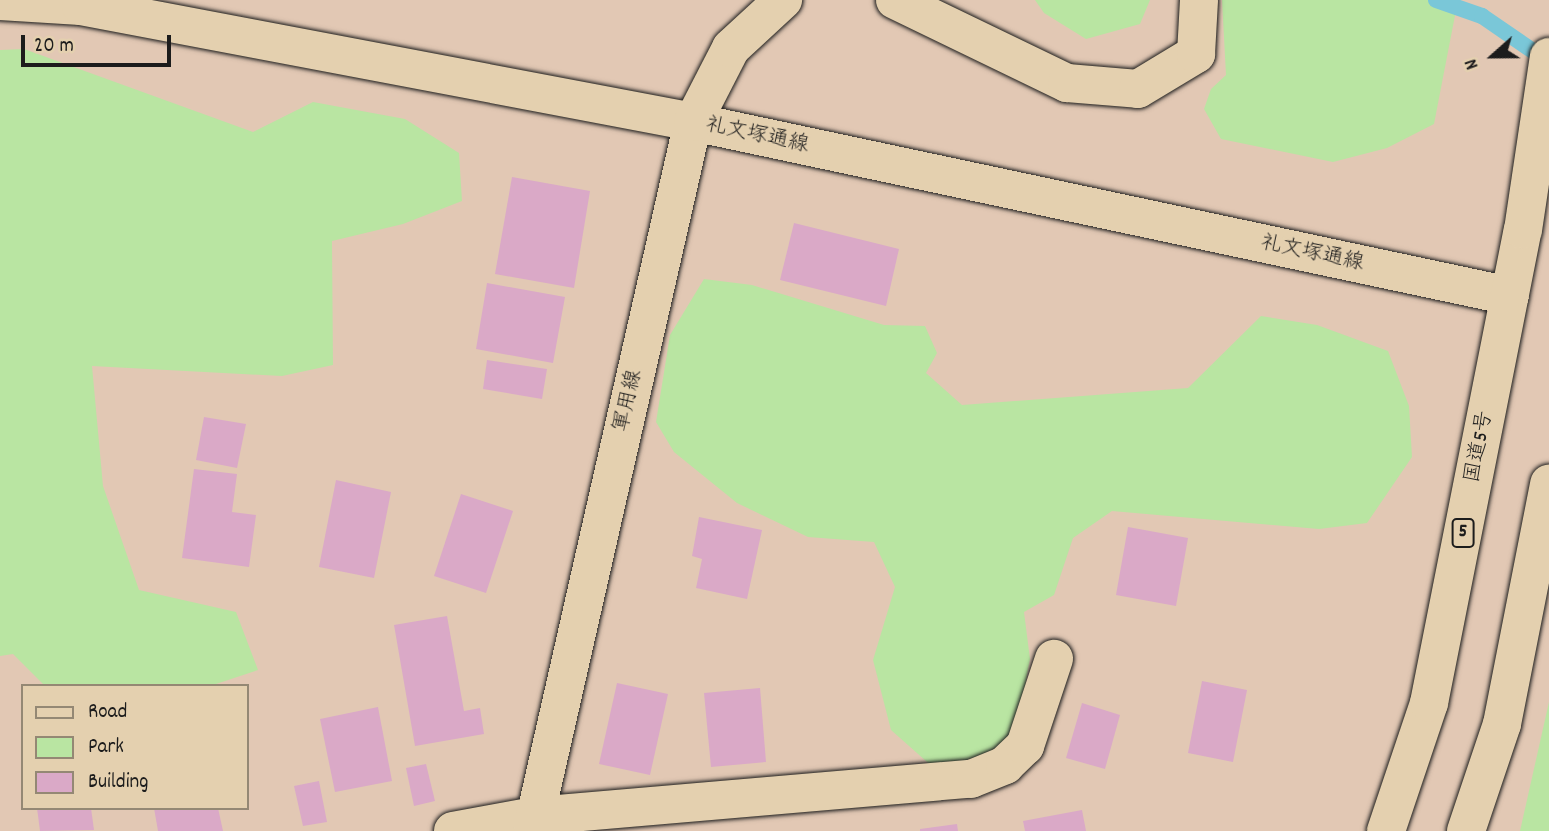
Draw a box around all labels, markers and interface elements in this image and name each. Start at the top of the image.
scale bar [24,21,175,65]
north arrow [1458,21,1528,91]
text: 20 m [34,32,74,62]
text: N [1459,54,1487,73]
street label: 礼文塚通線 [703,113,811,159]
street label: 礼文塚通線 [1258,231,1366,277]
street label: 軍用線 [610,367,648,435]
street label: 国道5号 [1461,409,1499,485]
road number: 5 [1451,518,1475,548]
legend [21,684,248,810]
text: Road [88,698,127,728]
text: Park [88,733,124,763]
text: Building [88,768,148,798]

